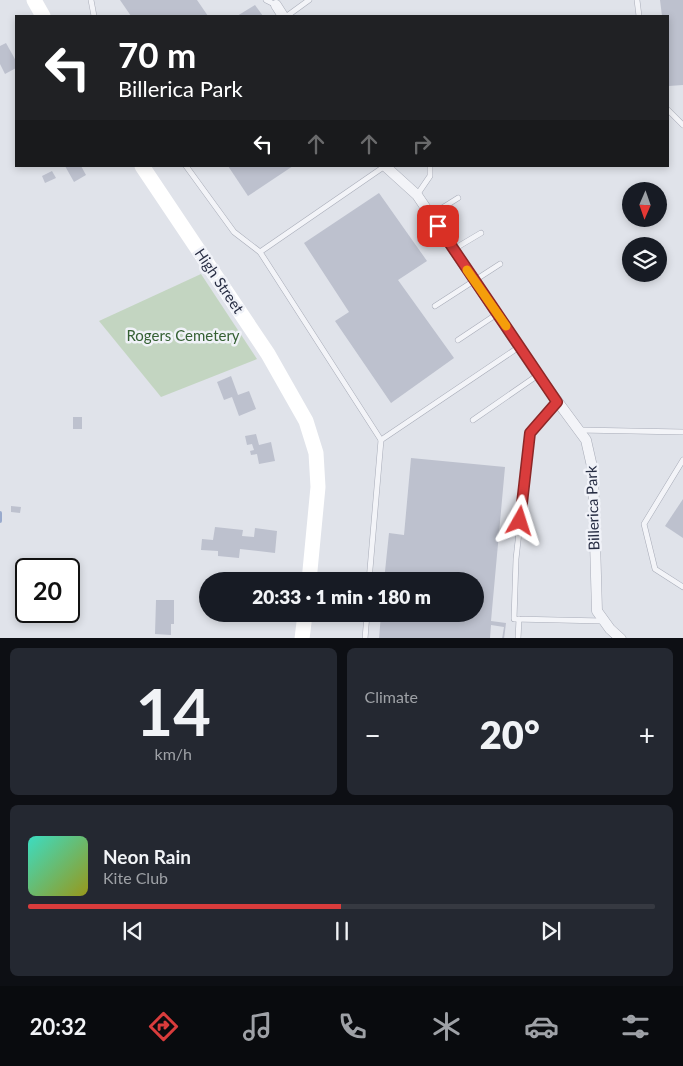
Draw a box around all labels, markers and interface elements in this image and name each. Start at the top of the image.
text: 70 m [118,33,196,75]
icon: left [35,35,100,100]
text: Billerica Park [118,75,243,102]
icon: left [249,130,277,158]
icon: ahead [302,130,330,158]
icon: ahead [355,130,383,158]
icon: right [408,130,436,158]
north arrow [622,182,668,228]
map controls [622,182,667,282]
pin [417,205,459,247]
icon: arrive [424,212,452,240]
button: layers [622,237,667,282]
street label: High Street [192,245,248,317]
park label: Rogers Cemetery [126,326,240,344]
street label: Billerica Park [582,465,602,551]
position arrow [493,494,545,546]
speed limit sign: 20 [15,558,80,623]
text: 20:33 · 1 min · 180 m [252,585,431,608]
text: 14 [136,672,211,750]
text: Climate [365,687,418,706]
text: 20° [480,711,540,757]
text: − [365,718,381,752]
text: + [639,718,655,752]
text: km/h [155,744,192,763]
text: Neon Rain [103,845,191,868]
text: Kite Club [103,868,168,887]
icon: previous [119,917,147,945]
icon: pause [328,917,356,945]
icon: next [537,917,565,945]
icon: directions [146,1009,181,1044]
icon: music [240,1009,275,1044]
icon: phone [335,1009,370,1044]
icon: climate [429,1009,464,1044]
icon: car [524,1009,559,1044]
icon: filters [618,1009,653,1044]
text: 20:32 [30,1013,86,1040]

